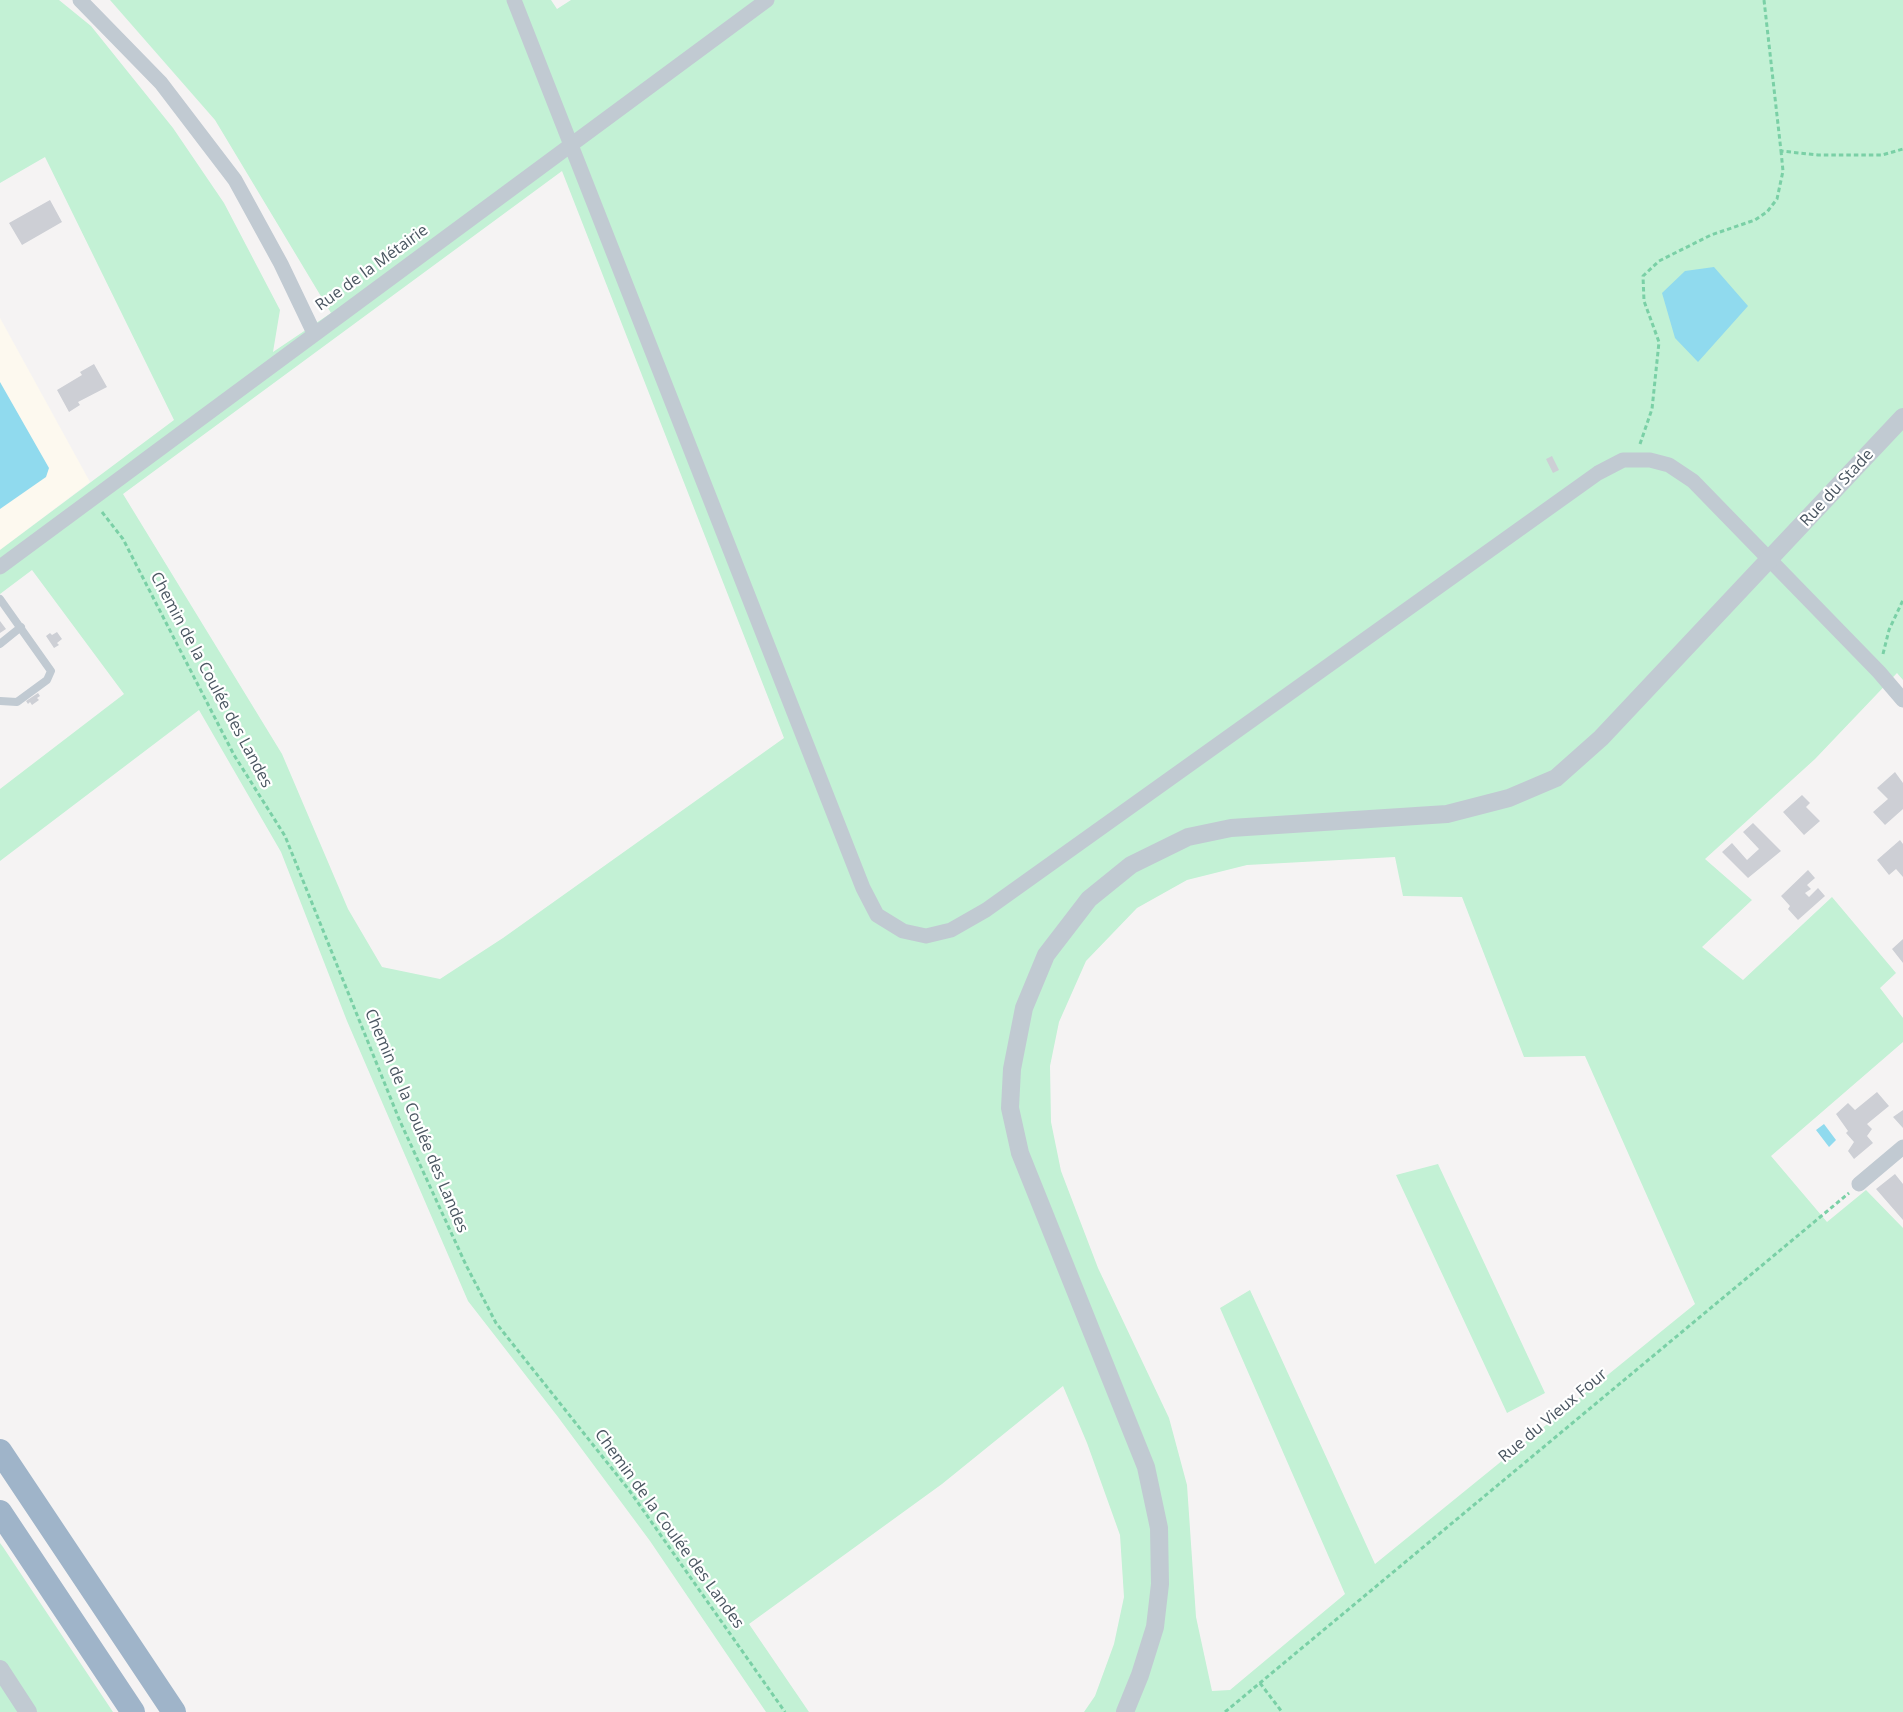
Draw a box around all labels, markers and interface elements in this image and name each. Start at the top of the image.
street label: Rue de la Métairie [312,221,432,315]
street label: Rue du Stade [1796,445,1878,531]
street label: Chemin de la Coulée des Landes [146,569,276,791]
street label: Chemin de la Coulée des Landes [360,1006,472,1236]
street label: Rue du Vieux Four [1495,1365,1611,1467]
street label: Chemin de la Coulée des Landes [590,1426,748,1632]

